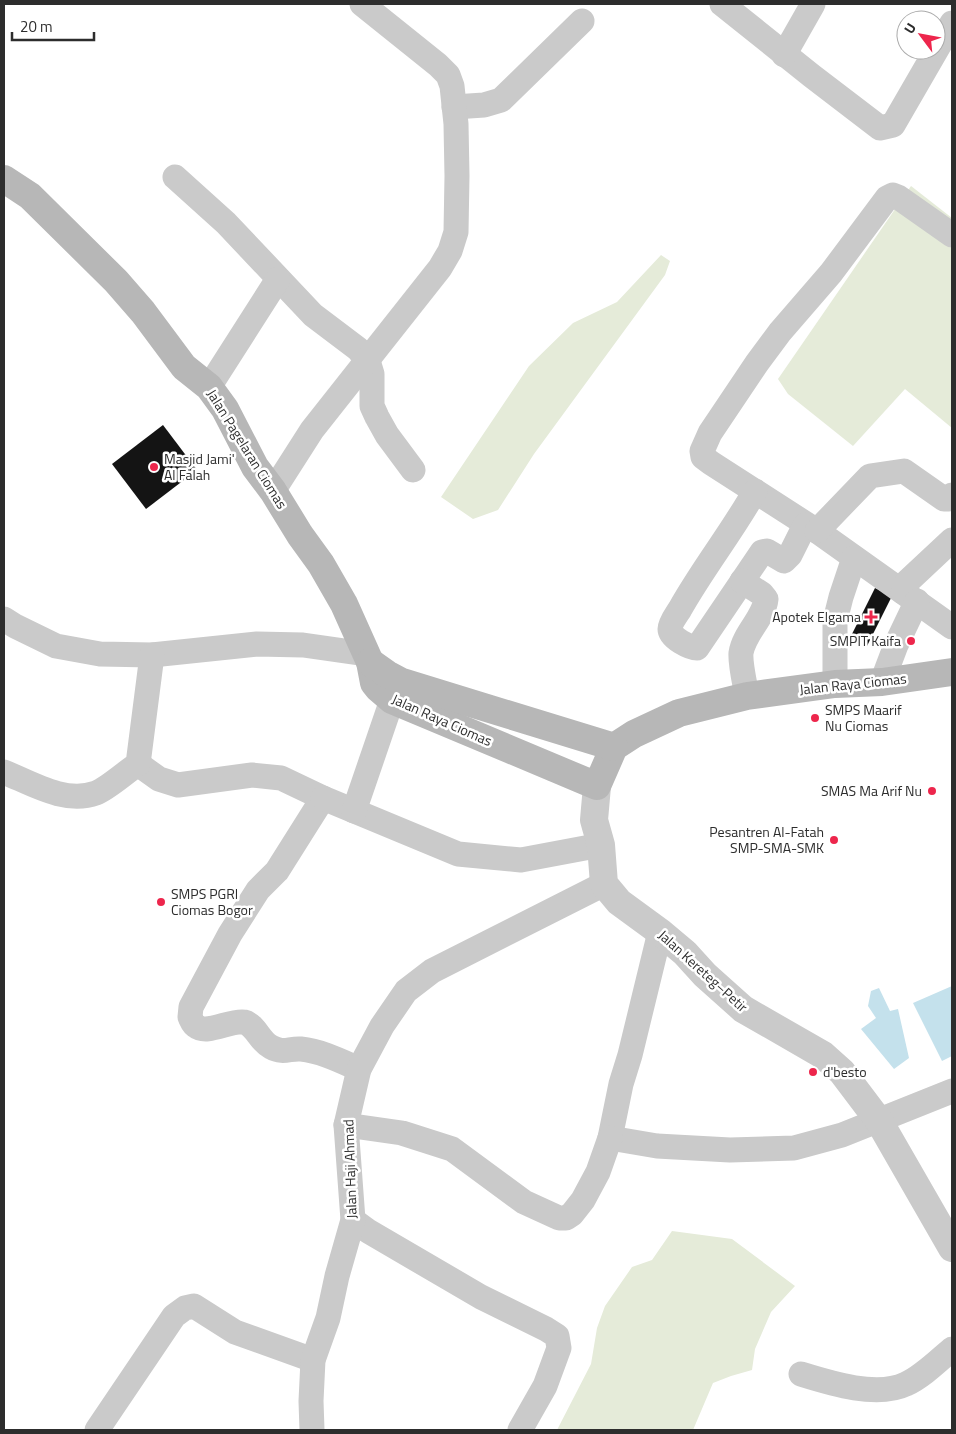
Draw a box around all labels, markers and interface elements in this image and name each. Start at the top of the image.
scale bar [12,10,95,42]
north arrow [896,10,946,60]
text: 20 m [20,15,53,38]
text: U [898,18,921,37]
street label: Jalan Pagelaran Ciomas [202,385,293,513]
place label: Masjid Jami' Al Falah [164,448,235,485]
marker: Masjid Jami' Al Falah [148,461,160,473]
place label: Apotek Elgama [772,606,861,627]
marker: Apotek Elgama [865,611,877,623]
place label: SMPIT Kaifa [830,630,901,651]
marker: SMPIT Kaifa [905,635,917,647]
street label: Jalan Raya Ciomas [798,667,908,700]
street label: Jalan Raya Ciomas [389,688,496,751]
place label: SMPS Maarif Nu Ciomas [825,699,902,736]
marker: SMPS Maarif Nu Ciomas [809,712,821,724]
place label: SMAS Ma Arif Nu [821,780,922,801]
marker: SMAS Ma Arif Nu [926,785,938,797]
place label: Pesantren Al-Fatah SMP-SMA-SMK [709,821,824,858]
marker: Pesantren Al-Fatah SMP-SMA-SMK [828,834,840,846]
place label: SMPS PGRI Ciomas Bogor [171,883,253,920]
marker: SMPS PGRI Ciomas Bogor [155,896,167,908]
street label: Jalan Kereteg–Petir [654,925,753,1017]
place label: d'besto [823,1061,867,1082]
marker: d'besto [807,1066,819,1078]
street label: Jalan Haji Ahmad [337,1119,362,1219]

